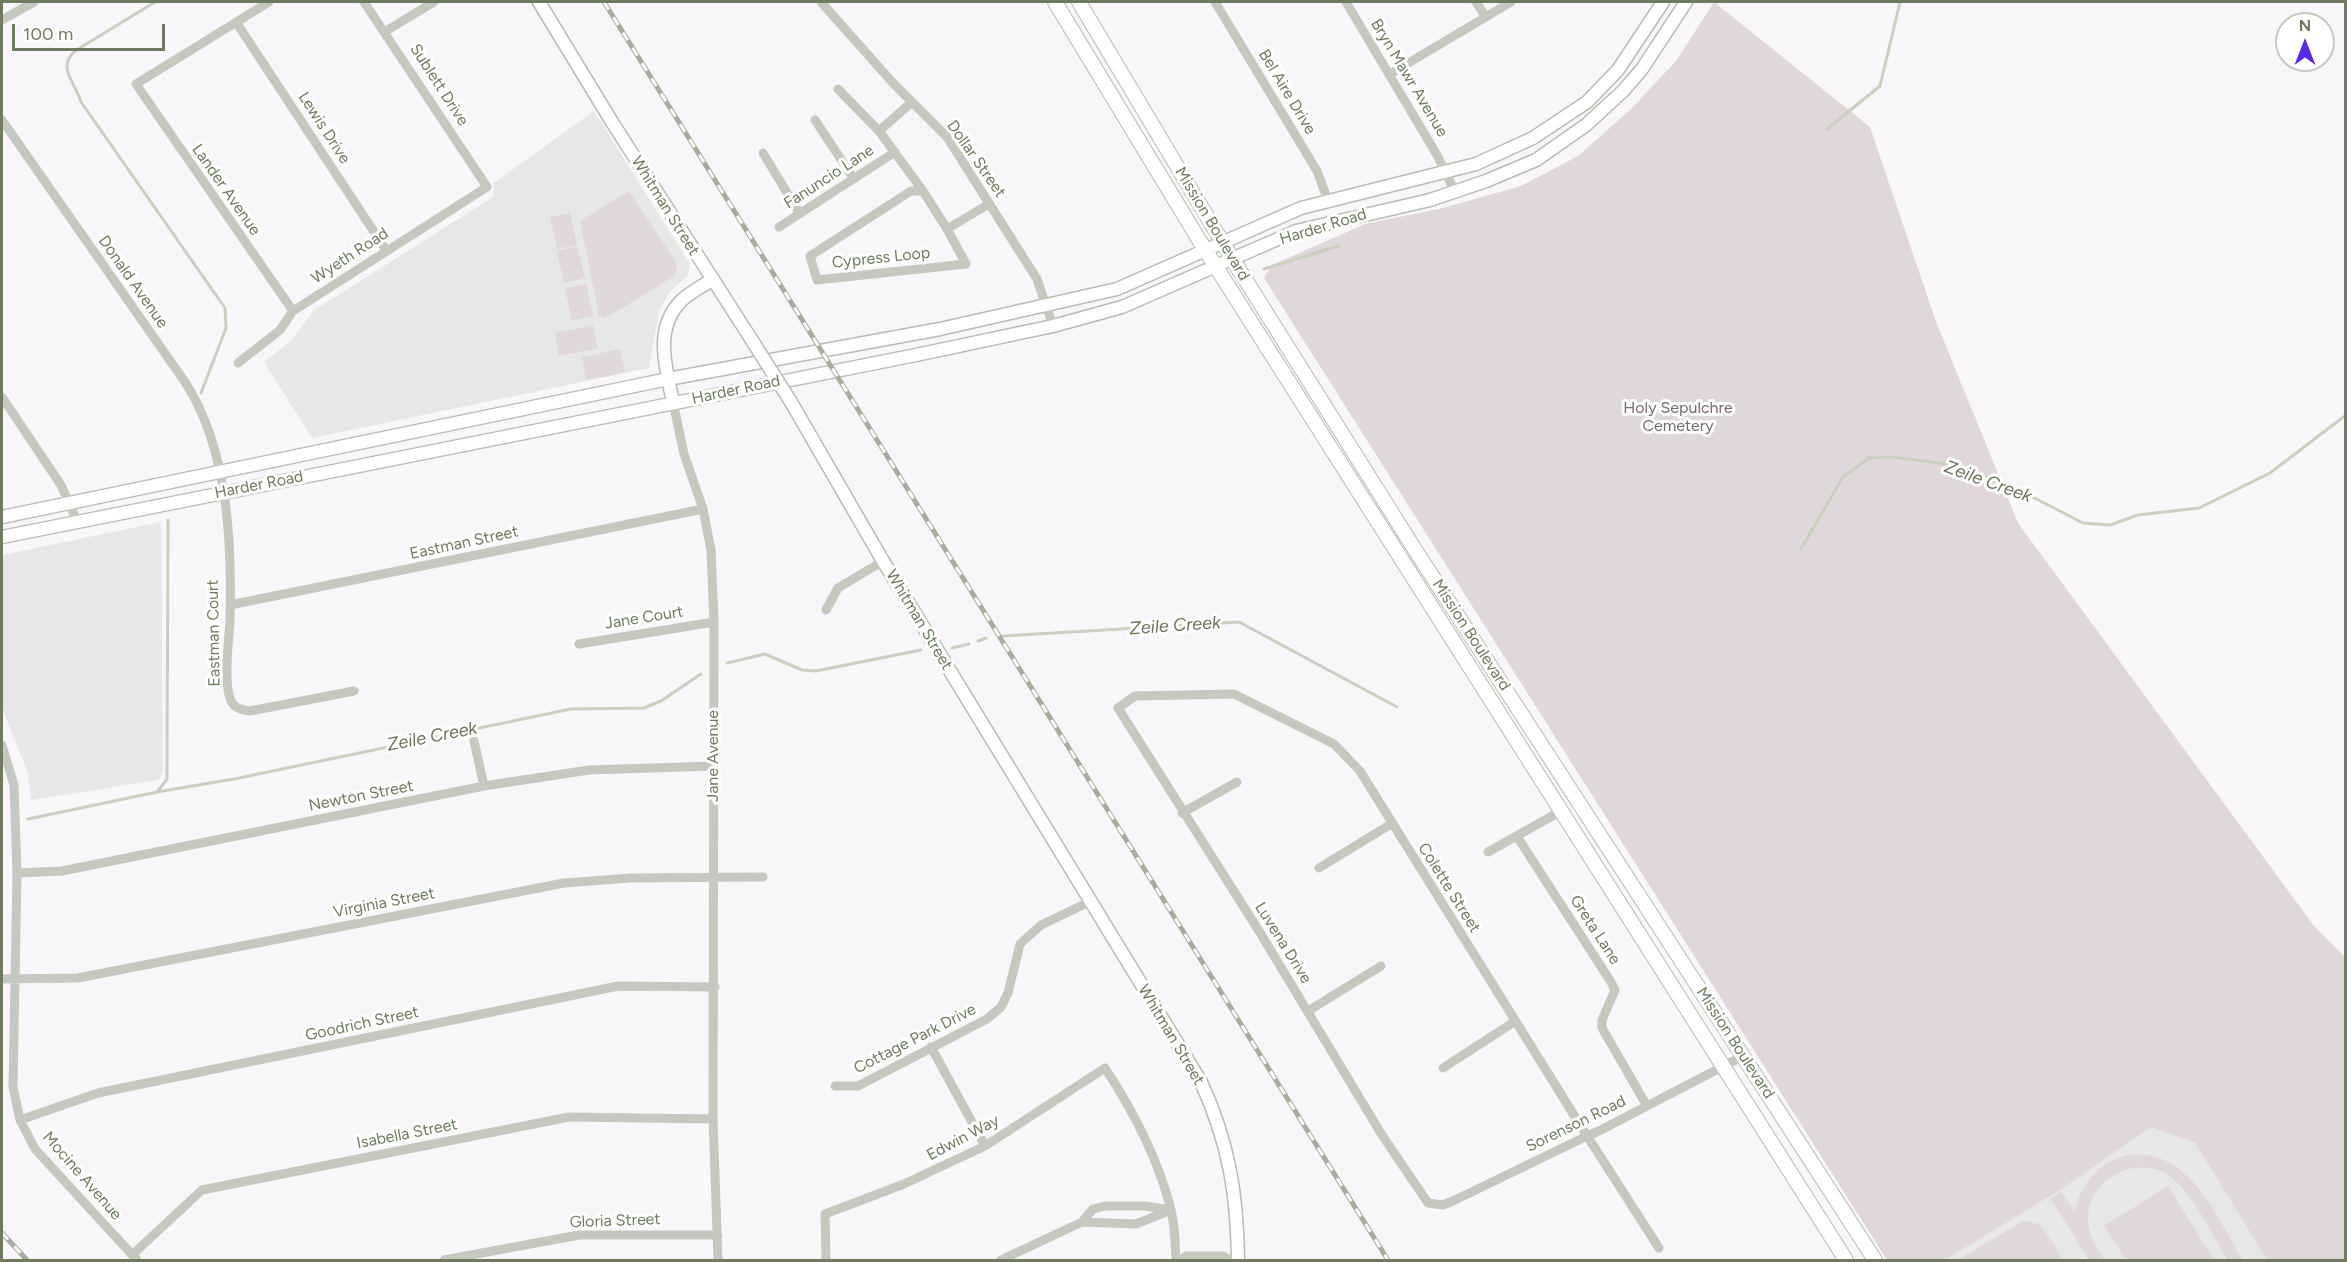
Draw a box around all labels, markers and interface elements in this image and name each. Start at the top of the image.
scale bar [15,12,168,50]
north arrow [2275,12,2335,72]
street label: Bryn Mawr Avenue [1366,16,1452,140]
text: N [2299,16,2311,35]
text: 100 m [23,23,73,45]
street label: Sublett Drive [406,41,472,129]
street label: Bel Aire Drive [1254,46,1320,138]
street label: Lewis Drive [294,89,354,167]
street label: Dollar Street [942,117,1010,201]
street label: Lander Avenue [187,141,265,239]
street label: Fanuncio Lane [780,141,878,213]
street label: Whitman Street [627,153,703,259]
street label: Mission Boulevard [1171,164,1253,284]
street label: Harder Road [1277,205,1369,249]
street label: Wyeth Road [308,224,392,288]
street label: Donald Avenue [94,232,172,332]
street label: Cypress Loop [831,243,931,273]
street label: Harder Road [690,371,782,409]
park label: Holy Sepulchre Cemetery [1623,398,1733,436]
water label: Zeile Creek [1941,456,2035,508]
street label: Harder Road [213,467,305,503]
street label: Eastman Street [408,522,520,564]
street label: Whitman Street [882,566,956,674]
street label: Mission Boulevard [1428,576,1514,694]
street label: Eastman Court [203,579,225,687]
street label: Jane Court [603,602,685,634]
water label: Zeile Creek [1129,612,1221,640]
street label: Jane Avenue [703,710,723,802]
water label: Zeile Creek [385,718,479,756]
street label: Newton Street [307,776,415,816]
street label: Colette Street [1414,839,1484,937]
street label: Virginia Street [332,884,436,922]
street label: Greta Lane [1566,892,1624,968]
street label: Luvena Drive [1250,899,1316,987]
street label: Whitman Street [1134,981,1208,1089]
street label: Mission Boulevard [1692,984,1778,1102]
street label: Cottage Park Drive [851,1000,979,1078]
street label: Goodrich Street [303,1003,421,1045]
street label: Sorenson Road [1523,1092,1629,1156]
street label: Edwin Way [924,1111,1002,1165]
street label: Isabella Street [355,1115,459,1153]
street label: Mocine Avenue [38,1128,126,1224]
street label: Gloria Street [569,1210,661,1232]

